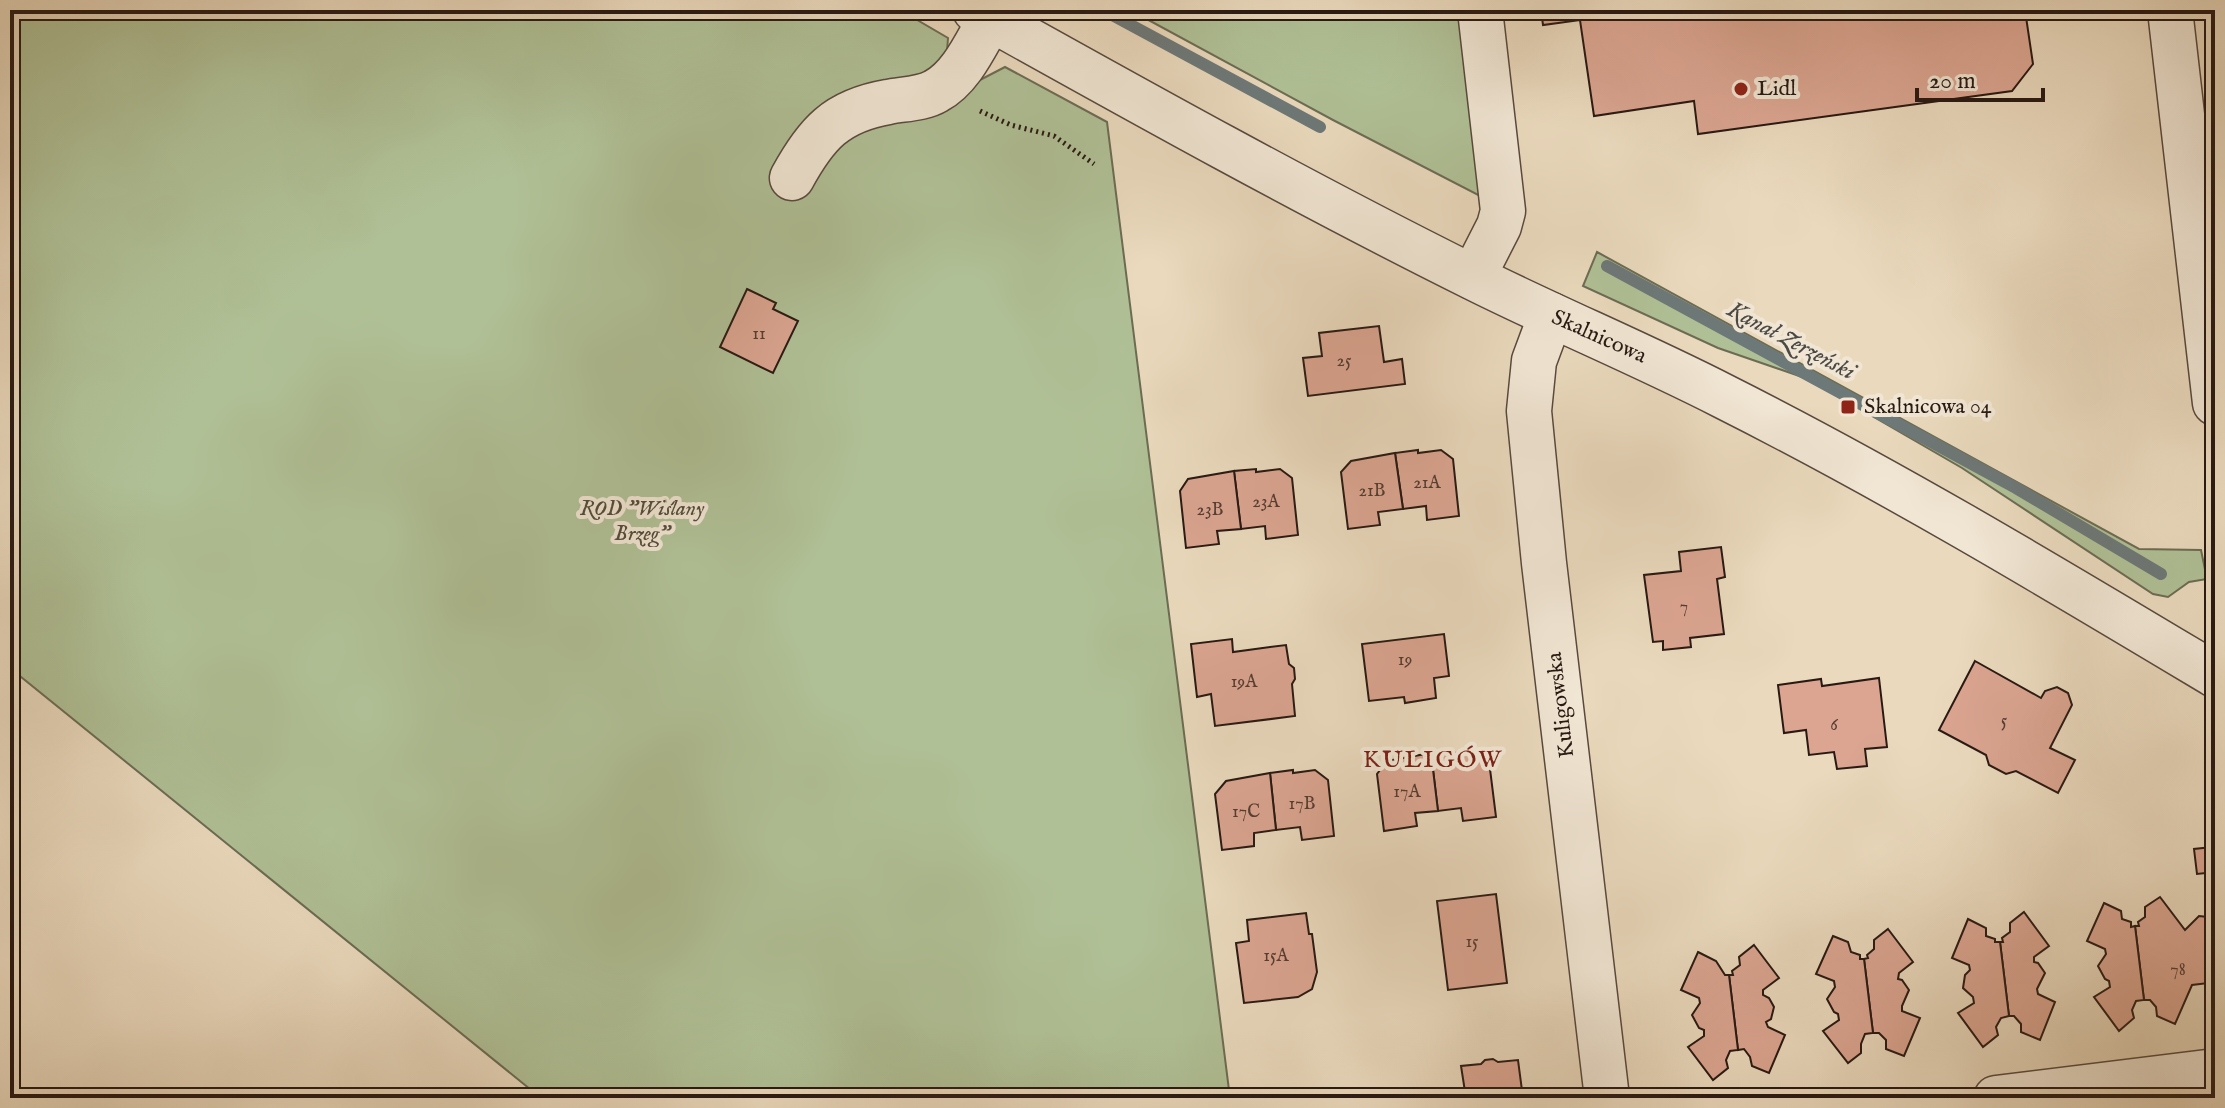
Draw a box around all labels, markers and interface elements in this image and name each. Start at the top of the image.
scale bar [1917,52,2043,102]
text: 20 m [1929,66,1976,97]
place label: Lidl [1757,75,1796,103]
marker: Lidl [1732,80,1750,98]
water label: Kanał Zerzeński [1721,294,1862,389]
street label: Skalnicowa [1547,304,1651,371]
house number: 11 [752,323,766,346]
house number: 25 [1337,350,1352,373]
place label: Skalnicowa 04 [1864,393,1992,421]
marker: Skalnicowa 04 [1839,398,1857,416]
house number: 21A [1413,472,1441,495]
house number: 21B [1358,480,1386,503]
house number: 23A [1252,491,1280,514]
park label: ROD "Wiślany Brzeg" [580,495,705,548]
house number: 23B [1196,499,1224,522]
house number: 7 [1680,596,1688,619]
house number: 19 [1398,649,1412,672]
street label: Kuligowska [1541,650,1581,759]
house number: 19A [1231,671,1258,694]
house number: 5 [2001,710,2008,733]
house number: 6 [1830,714,1838,737]
district label: KULIGÓW [1363,745,1503,776]
house number: 17A [1393,781,1421,804]
house number: 17B [1288,793,1316,816]
house number: 17C [1232,801,1260,824]
house number: 15 [1465,931,1479,954]
house number: 15A [1263,945,1290,968]
house number: 78 [2170,959,2186,982]

